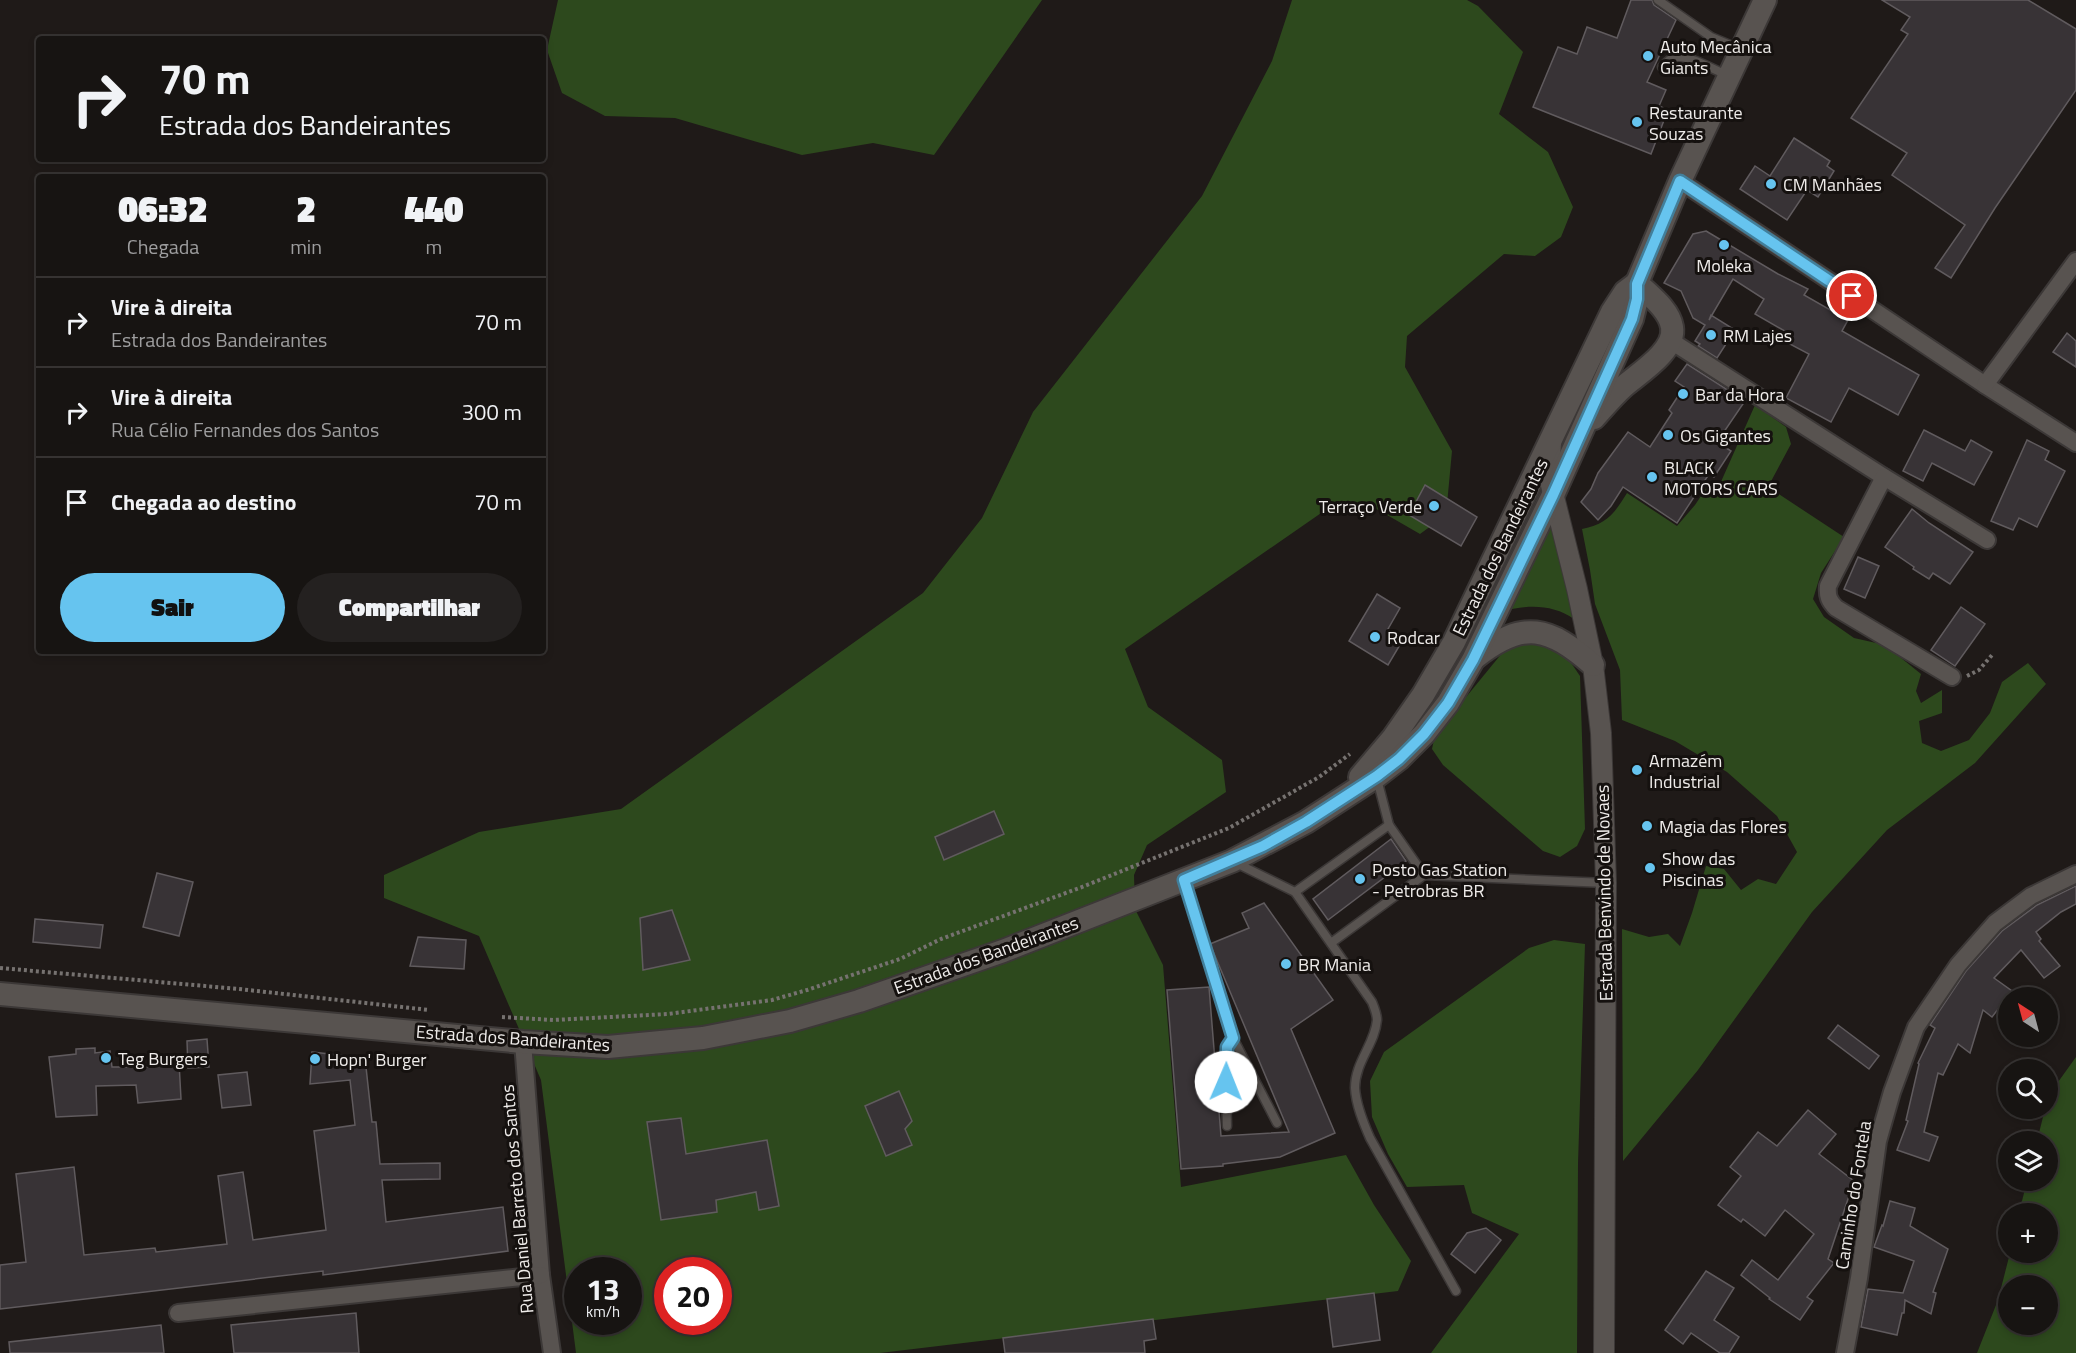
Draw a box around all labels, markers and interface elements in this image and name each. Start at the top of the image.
place label: Auto Mecânica Giants [1660,33,1772,81]
text: 70 m [159,46,251,110]
marker: Auto Mecânica Giants [1641,49,1655,63]
icon: right [60,60,138,138]
place label: Restaurante Souzas [1649,99,1743,147]
text: Estrada dos Bandeirantes [159,104,451,145]
marker: Restaurante Souzas [1630,115,1644,129]
place label: CM Manhães [1783,171,1882,198]
marker: CM Manhães [1764,177,1778,191]
text: 06:32 [118,181,208,236]
text: 2 [296,181,316,236]
text: 440 [404,181,464,236]
text: Chegada [127,231,199,262]
text: min [290,231,322,262]
text: m [426,231,442,262]
marker: Moleka [1717,238,1731,252]
place label: Moleka [1696,252,1752,279]
pin [1826,270,1877,321]
icon: arrive [1835,279,1868,312]
text: Vire à direita [111,290,232,324]
text: 70 m [474,305,522,339]
icon: right [60,306,93,339]
place label: RM Lajes [1723,322,1792,349]
text: Estrada dos Bandeirantes [111,324,327,355]
marker: RM Lajes [1704,328,1718,342]
text: Vire à direita [111,380,232,414]
place label: Bar da Hora [1695,381,1785,408]
marker: Bar da Hora [1676,387,1690,401]
text: 300 m [462,395,522,429]
icon: right [60,396,93,429]
text: Rua Célio Fernandes dos Santos [111,414,379,445]
place label: Os Gigantes [1680,422,1771,449]
marker: Os Gigantes [1661,428,1675,442]
street label: Estrada dos Bandeirantes [1445,454,1555,640]
place label: BLACK MOTORS CARS [1664,454,1778,502]
marker: BLACK MOTORS CARS [1645,470,1659,484]
text: Chegada ao destino [111,485,297,519]
text: 70 m [474,485,522,519]
icon: arrive [60,486,93,519]
place label: Terraço Verde [1319,493,1422,520]
marker: Terraço Verde [1427,499,1441,513]
button: Sair [60,573,285,642]
button: Compartilhar [297,573,522,642]
place label: Rodcar [1387,624,1440,651]
marker: Rodcar [1368,630,1382,644]
place label: Armazém Industrial [1649,747,1722,795]
marker: Armazém Industrial [1630,763,1644,777]
street label: Estrada Benvindo de Novaes [1589,785,1619,1001]
place label: Magia das Flores [1659,813,1787,840]
marker: Magia das Flores [1640,819,1654,833]
place label: Show das Piscinas [1662,845,1735,893]
place label: Posto Gas Station - Petrobras BR [1372,856,1507,904]
marker: Show das Piscinas [1643,861,1657,875]
marker: Posto Gas Station - Petrobras BR [1353,872,1367,886]
street label: Estrada dos Bandeirantes [890,909,1082,1001]
place label: BR Mania [1298,951,1371,978]
marker: BR Mania [1279,957,1293,971]
north arrow [1998,987,2058,1047]
map controls [1998,987,2058,1335]
street label: Estrada dos Bandeirantes [415,1018,611,1058]
place label: Teg Burgers [118,1045,208,1072]
place label: Hopn' Burger [327,1046,427,1073]
position arrow [1194,1050,1258,1114]
marker: Teg Burgers [99,1051,113,1065]
marker: Hopn' Burger [308,1052,322,1066]
button: search [1998,1059,2058,1119]
street label: Rua Daniel Barreto dos Santos [494,1083,540,1315]
street label: Caminho do Fontela [1828,1119,1878,1271]
button: layers [1998,1131,2058,1191]
button: + [1998,1203,2058,1263]
speed limit sign: 20 [654,1257,732,1335]
text: 13 [586,1266,620,1312]
button: − [1998,1275,2058,1335]
text: km/h [586,1300,620,1323]

